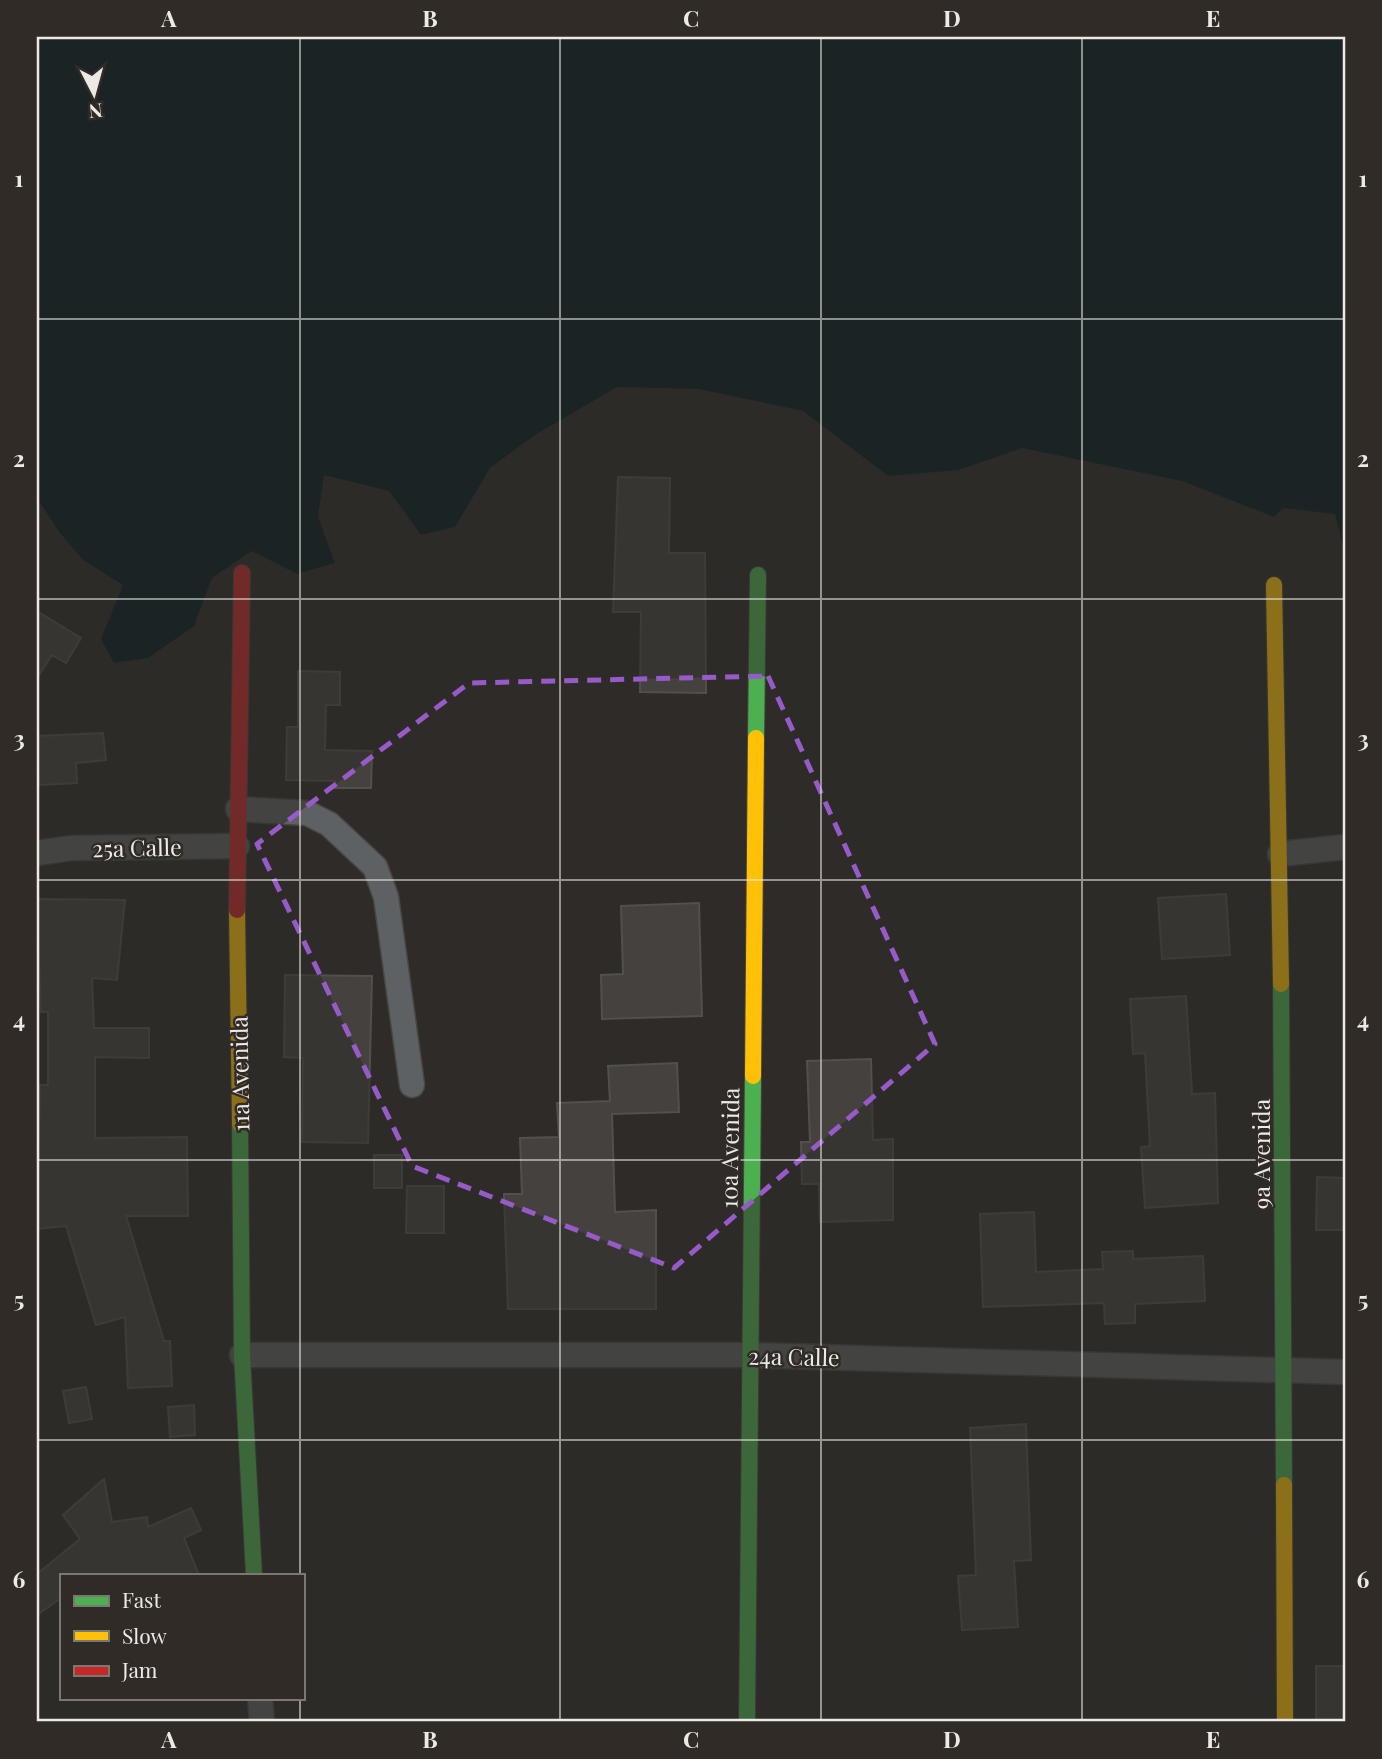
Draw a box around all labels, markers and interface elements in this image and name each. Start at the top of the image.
text: A [160,2,177,33]
text: B [422,2,438,33]
text: C [683,2,699,33]
text: D [943,2,961,33]
text: E [1206,2,1220,33]
north arrow [60,60,130,130]
text: N [87,98,104,126]
text: 1 [15,162,24,193]
text: 1 [1359,162,1368,193]
text: 2 [13,442,25,473]
text: 2 [1357,442,1369,473]
text: 3 [13,722,25,753]
text: 3 [1357,722,1369,753]
street label: 25a Calle [92,831,182,863]
text: 4 [13,1003,25,1034]
text: 4 [1357,1003,1369,1034]
street label: 11a Avenida [222,1015,256,1132]
street label: 10a Avenida [712,1087,746,1209]
street label: 9a Avenida [1245,1098,1276,1209]
text: 5 [14,1283,24,1314]
text: 5 [1358,1283,1368,1314]
street label: 24a Calle [748,1340,840,1372]
text: 6 [13,1563,26,1594]
text: 6 [1357,1563,1370,1594]
legend [60,1574,304,1700]
text: Fast [122,1585,161,1613]
text: Slow [122,1621,167,1649]
text: Jam [121,1655,158,1683]
text: A [160,1723,177,1754]
text: B [422,1723,438,1754]
text: C [683,1723,699,1754]
text: D [943,1723,961,1754]
text: E [1206,1723,1220,1754]

